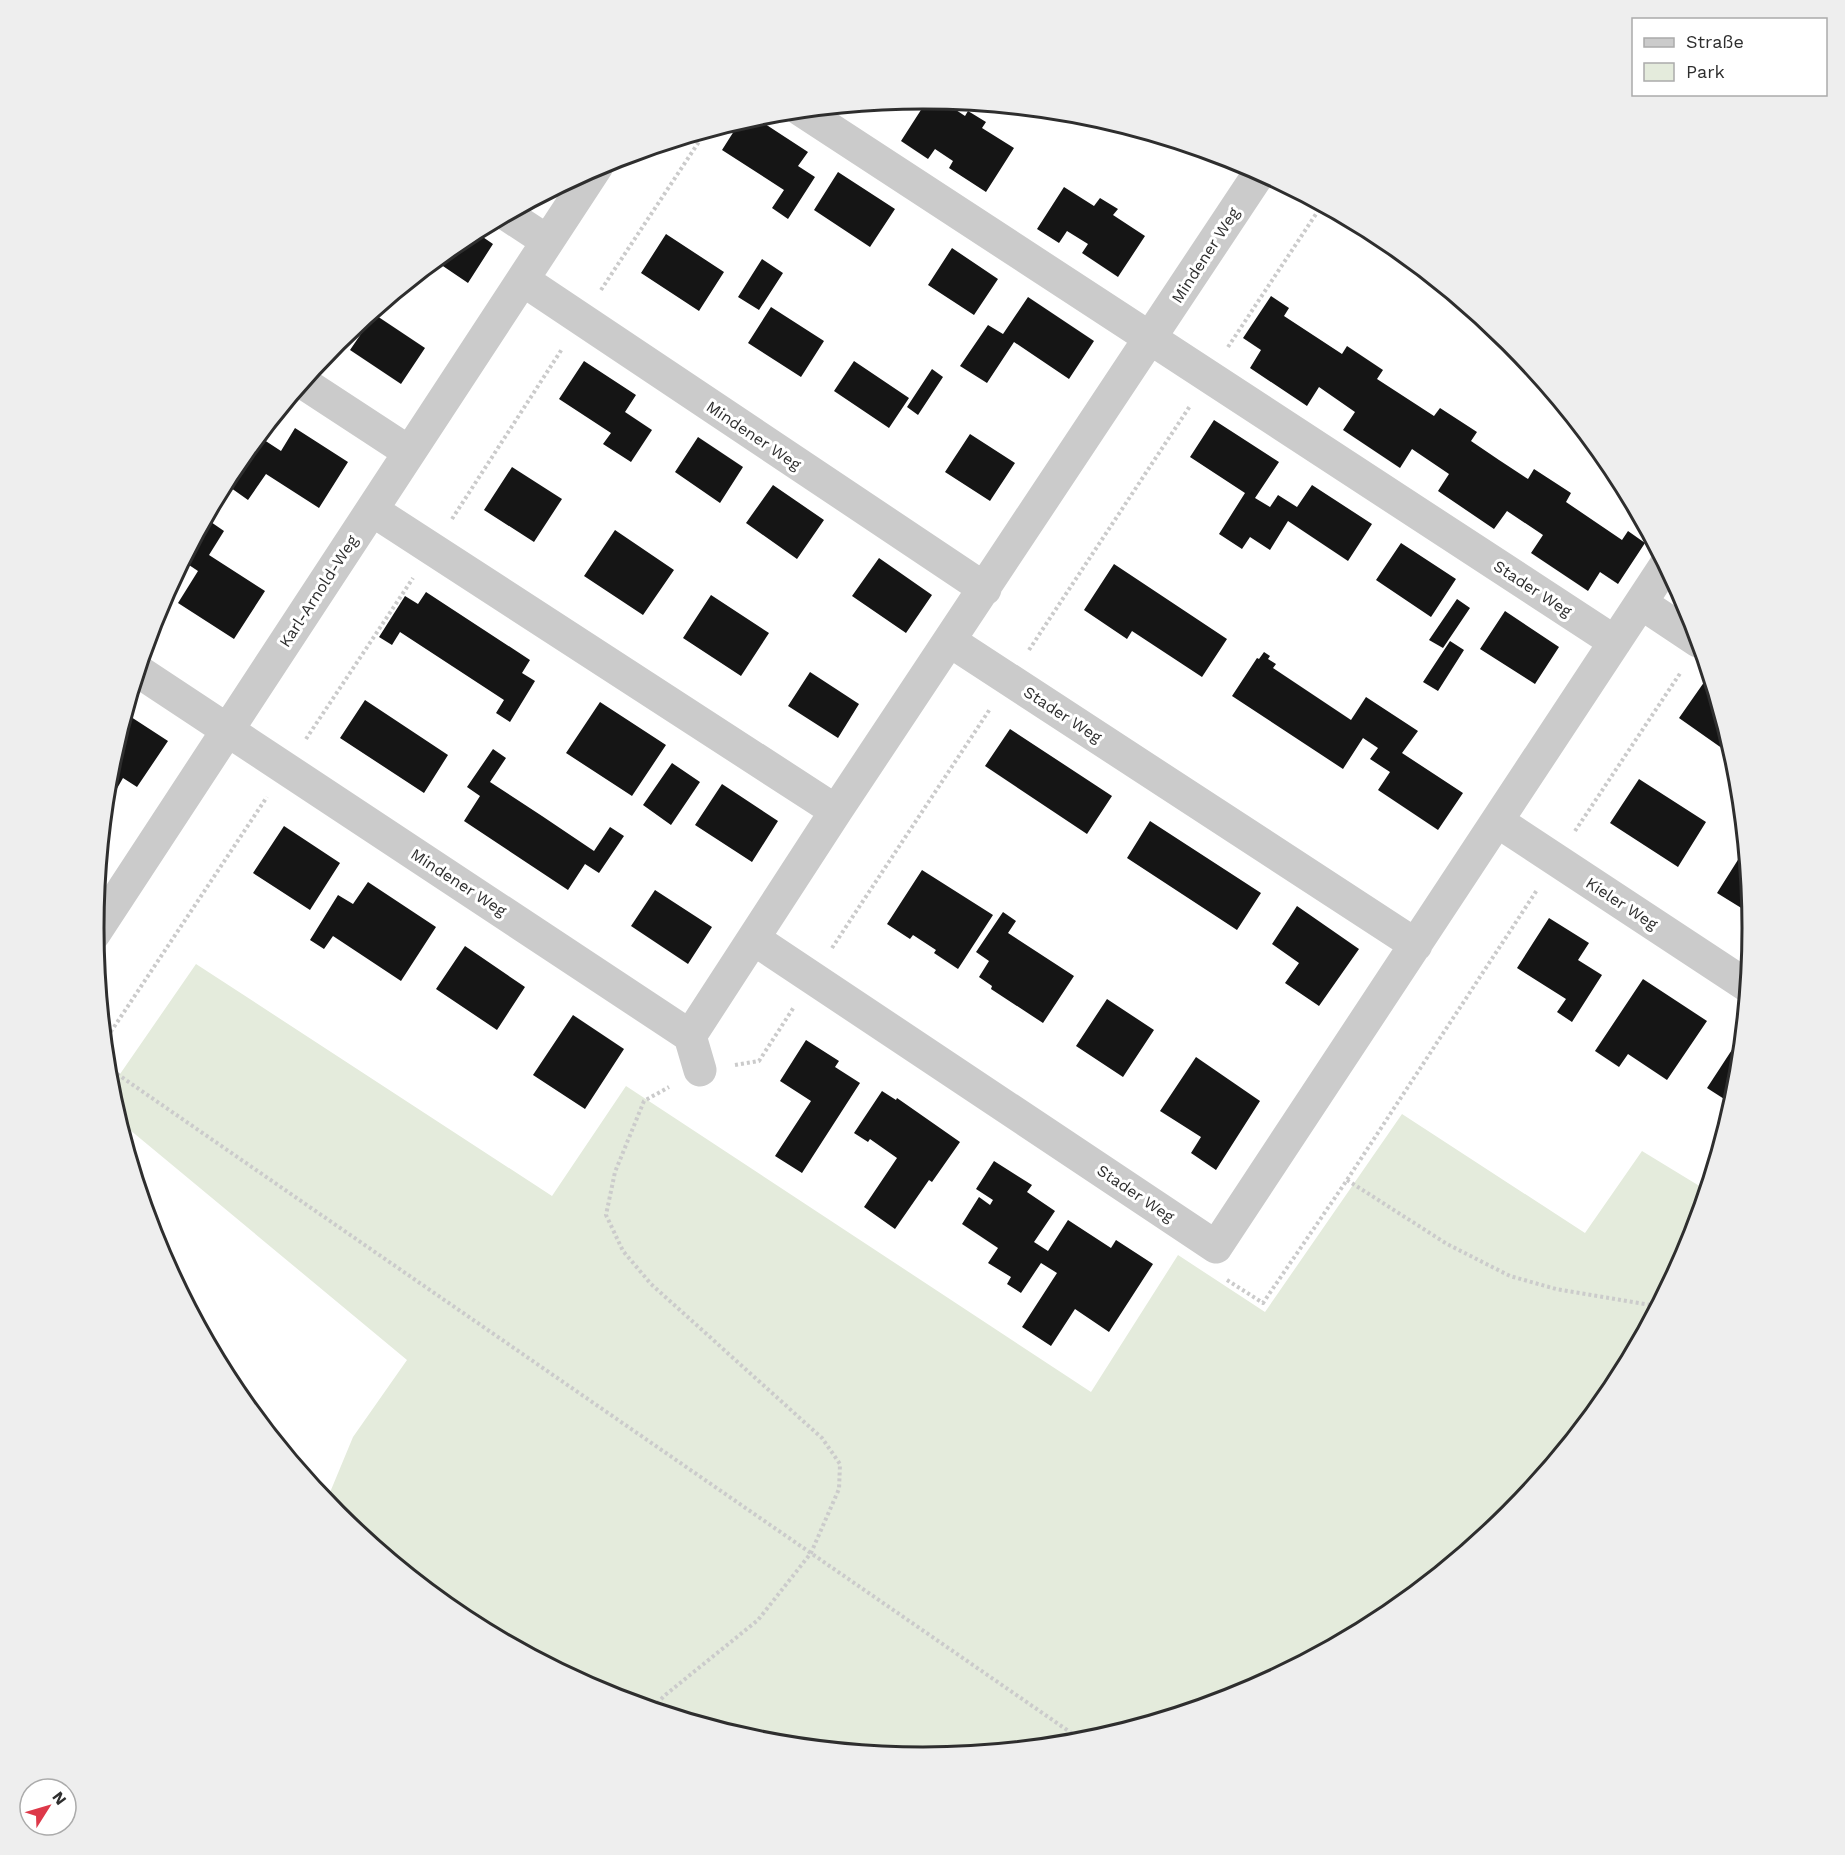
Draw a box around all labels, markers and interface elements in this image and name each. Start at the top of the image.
legend [1632,18,1827,96]
text: Straße [1686,31,1744,52]
text: Park [1686,61,1725,82]
street label: Mindener Weg [1167,204,1244,307]
street label: Mindener Weg [703,397,805,474]
street label: Karl-Arnold-Weg [275,531,362,651]
street label: Stader Weg [1490,556,1576,621]
street label: Stader Weg [1020,682,1106,747]
street label: Mindener Weg [407,844,510,921]
street label: Kieler Weg [1582,873,1662,934]
street label: Stader Weg [1093,1161,1178,1226]
north arrow [18,1777,78,1837]
text: N [48,1788,71,1809]

